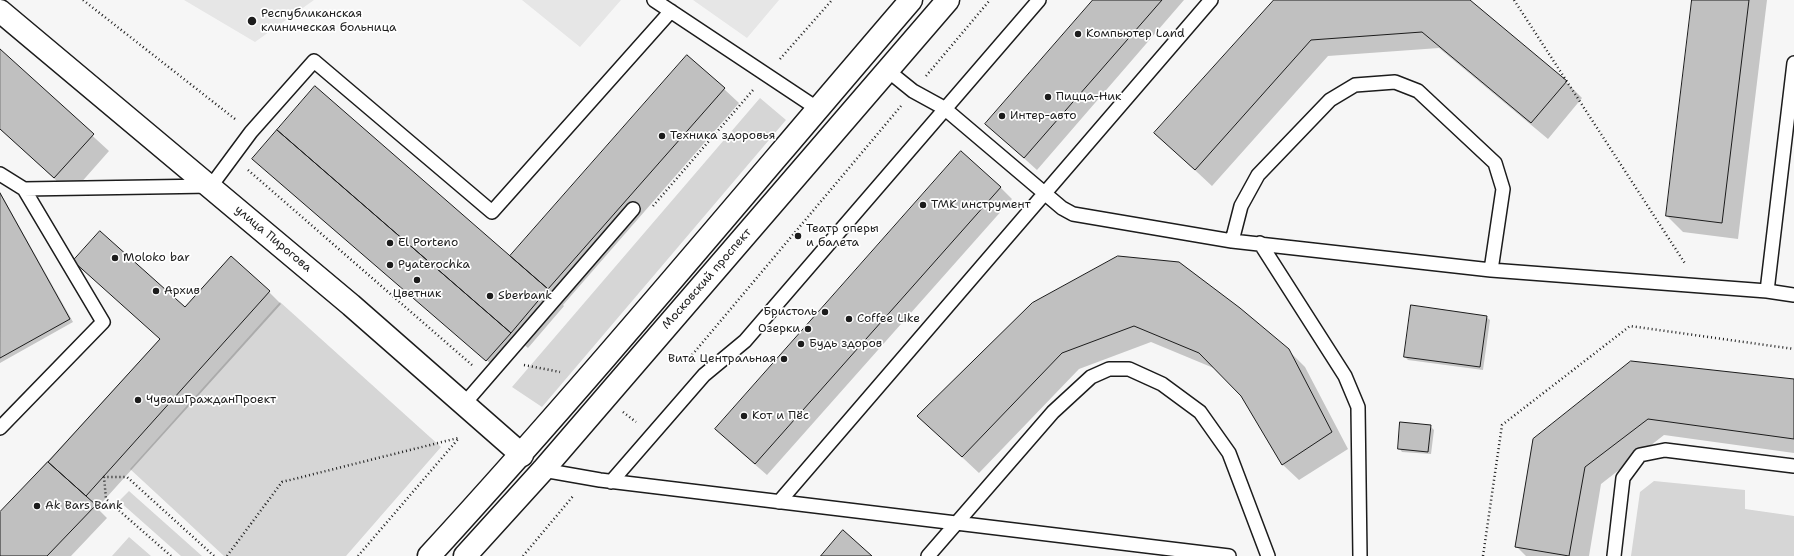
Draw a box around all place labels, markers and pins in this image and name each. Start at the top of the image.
place label: Республиканская клиническая больница [261,7,397,35]
marker: Республиканская клиническая больница [246,15,258,27]
place label: Компьютер Land [1086,27,1185,41]
marker: Компьютер Land [1073,29,1083,39]
place label: Пицца-Ник [1056,90,1121,104]
marker: Пицца-Ник [1043,92,1053,102]
place label: Интер-авто [1010,109,1077,123]
marker: Интер-авто [997,111,1007,121]
place label: Техника здоровья [670,129,775,143]
marker: Техника здоровья [657,131,667,141]
place label: ТМК инструмент [931,198,1031,212]
marker: ТМК инструмент [918,200,928,210]
place label: Театр оперы и балета [806,222,879,250]
marker: Театр оперы и балета [793,231,803,241]
place label: El Porteno [398,236,458,250]
marker: El Porteno [385,238,395,248]
place label: Moloko bar [123,251,190,265]
marker: Moloko bar [110,253,120,263]
place label: Pyaterochka [398,258,470,272]
marker: Pyaterochka [385,260,395,270]
marker: Цветник [412,275,422,285]
place label: Архив [164,284,200,298]
marker: Архив [151,286,161,296]
place label: Цветник [393,287,441,301]
place label: Sberbank [498,289,552,303]
marker: Sberbank [485,291,495,301]
place label: Бристоль [763,305,817,319]
marker: Бристоль [820,307,830,317]
place label: Coffee Like [857,312,920,326]
marker: Coffee Like [844,314,854,324]
place label: Озерки [758,322,800,336]
marker: Озерки [803,324,813,334]
place label: Будь здоров [809,337,882,351]
marker: Будь здоров [796,339,806,349]
place label: Вита Центральная [668,352,776,366]
marker: Вита Центральная [779,354,789,364]
place label: ЧувашГражданПроект [146,393,276,407]
marker: ЧувашГражданПроект [133,395,143,405]
place label: Кот и Пёс [752,409,809,423]
marker: Кот и Пёс [739,411,749,421]
place label: Ak Bars Bank [45,499,123,513]
marker: Ak Bars Bank [32,501,42,511]

